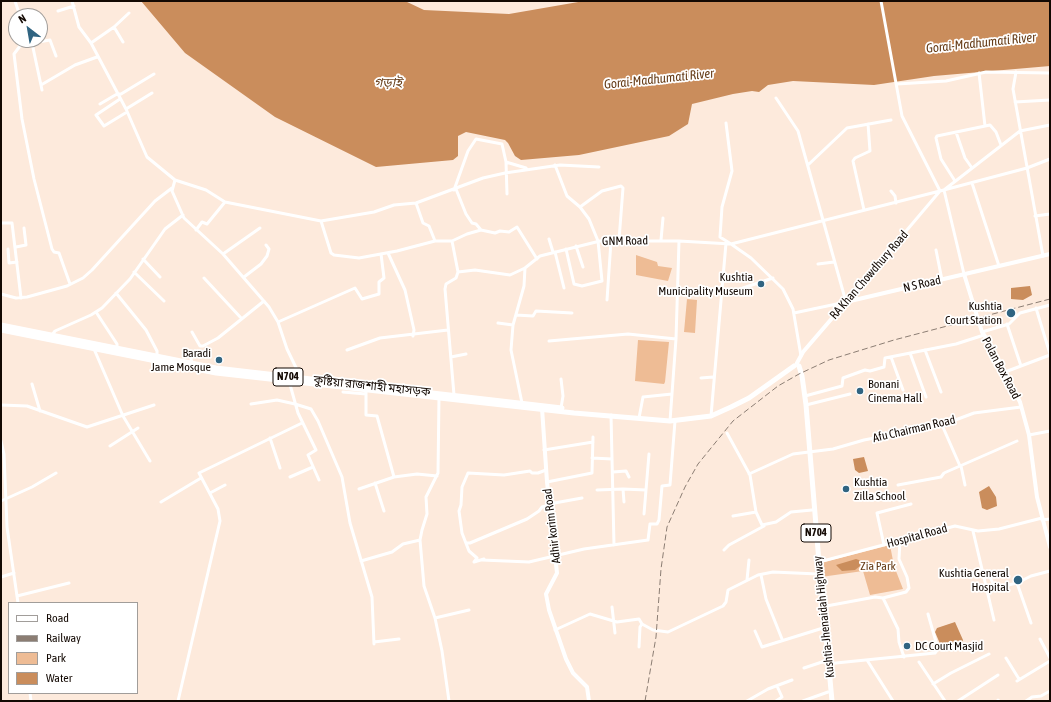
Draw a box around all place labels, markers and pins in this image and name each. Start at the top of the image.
place label: Kushtia Municipality Museum [658,270,753,298]
marker: Kushtia Municipality Museum [756,279,766,289]
place label: Kushtia Court Station [945,299,1002,327]
marker: Kushtia Court Station [1005,307,1017,319]
place label: Baradi Jame Mosque [151,346,211,374]
marker: Baradi Jame Mosque [214,355,224,365]
place label: Bonani Cinema Hall [868,377,922,405]
marker: Bonani Cinema Hall [855,386,865,396]
place label: Kushtia Zilla School [854,475,906,503]
marker: Kushtia Zilla School [841,484,851,494]
place label: Kushtia General Hospital [939,566,1009,594]
marker: Kushtia General Hospital [1012,574,1024,586]
place label: DC Court Masjid [915,639,983,653]
marker: DC Court Masjid [902,641,912,651]

